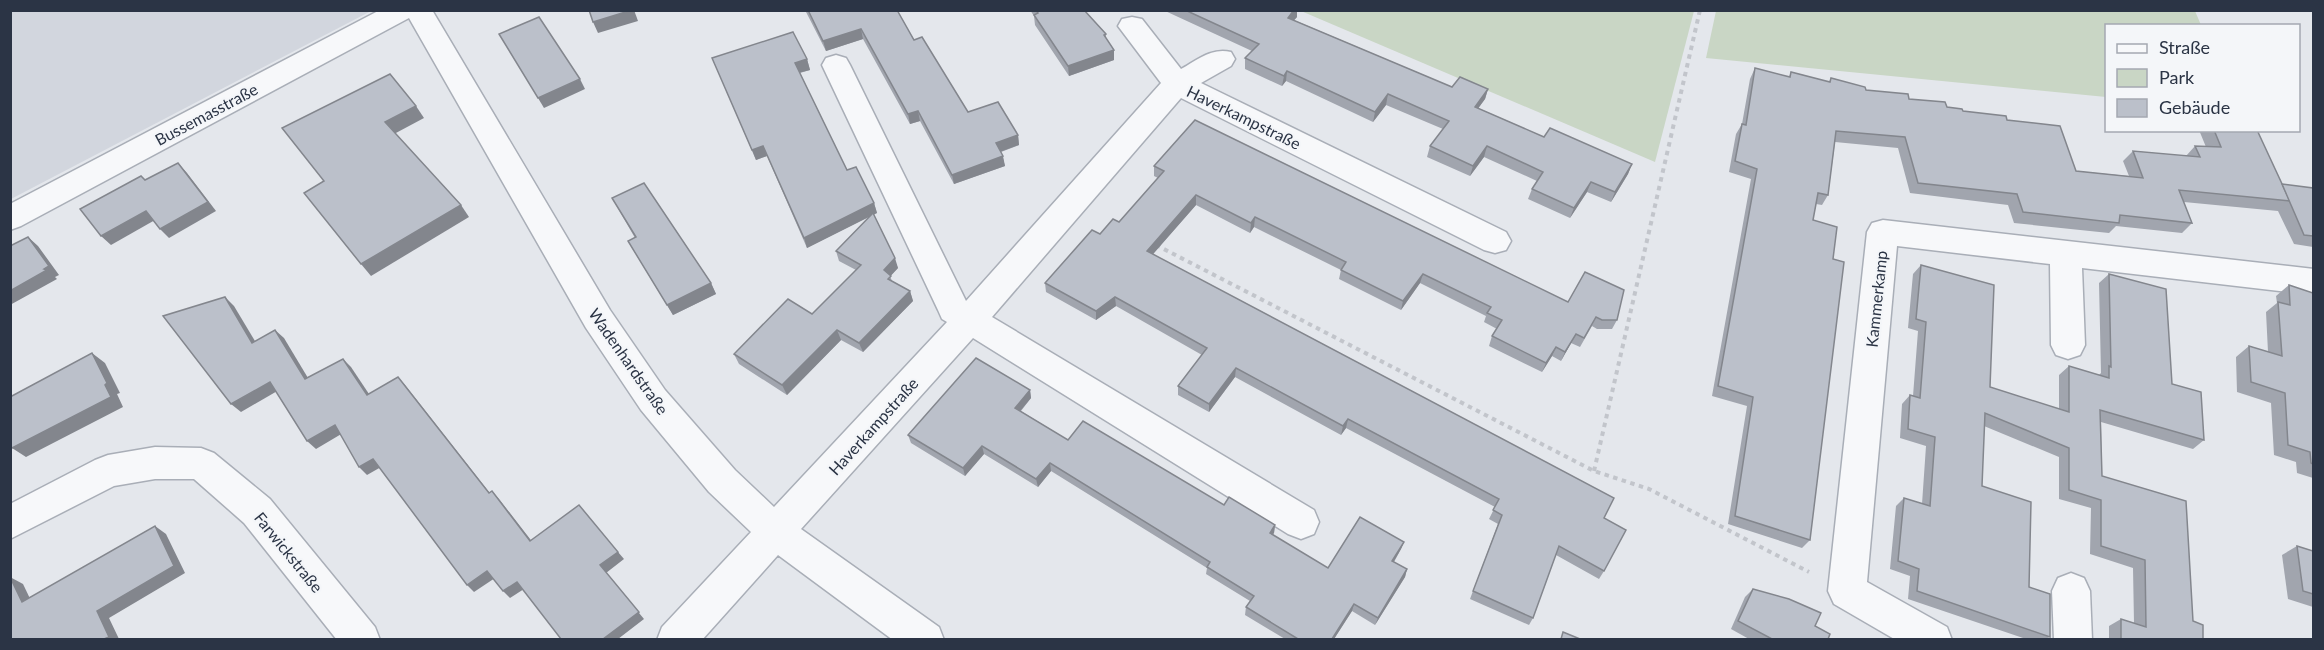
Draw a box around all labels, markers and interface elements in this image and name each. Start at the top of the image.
legend [2105,24,2300,132]
text: Straße [2159,36,2210,58]
text: Park [2159,66,2195,88]
street label: Bussemasstraße [151,79,261,149]
street label: Haverkampstraße [1184,81,1304,153]
text: Gebäude [2159,96,2230,118]
street label: Kammerkamp [1861,250,1891,348]
street label: Wadenhardstraße [585,304,673,418]
street label: Haverkampstraße [824,373,922,479]
street label: Farwickstraße [251,508,327,596]

